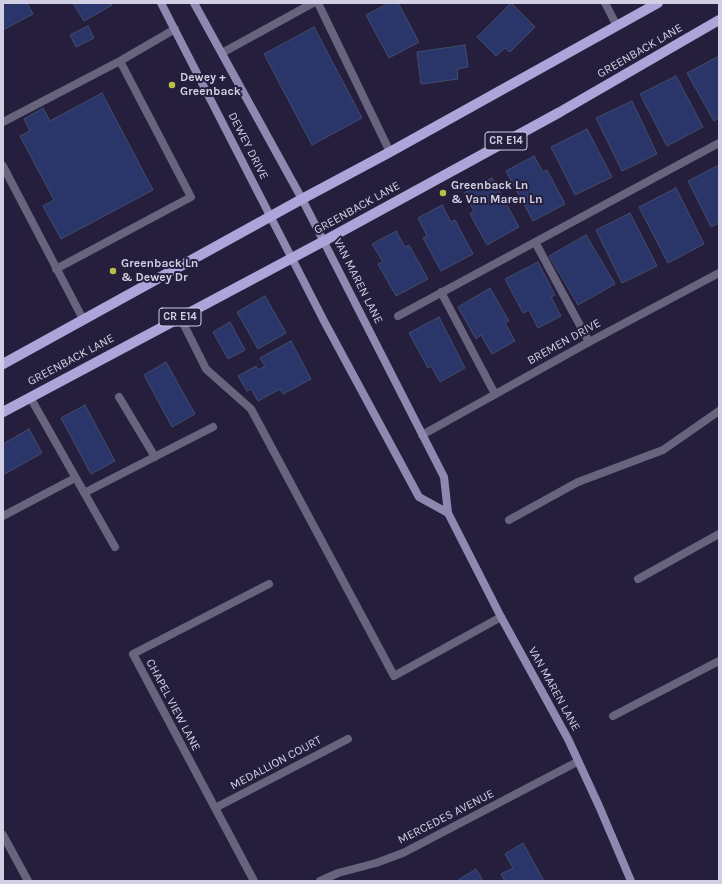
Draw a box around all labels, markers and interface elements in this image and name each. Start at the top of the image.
street label: GREENBACK LANE [595,21,685,81]
place label: Dewey + Greenback [180,71,241,99]
marker: Dewey + Greenback [167,80,177,90]
street label: DEWEY DRIVE [225,110,271,182]
road number: CR E14 [485,132,527,150]
street label: GREENBACK LANE [311,178,403,238]
place label: Greenback Ln & Van Maren Ln [451,179,542,207]
marker: Greenback Ln & Van Maren Ln [438,188,448,198]
street label: VAN MAREN LANE [330,236,386,326]
place label: Greenback Ln & Dewey Dr [121,257,198,285]
marker: Greenback Ln & Dewey Dr [108,266,118,276]
road number: CR E14 [159,308,201,326]
street label: BREMEN DRIVE [525,316,603,368]
street label: GREENBACK LANE [25,331,117,389]
street label: VAN MAREN LANE [525,644,583,734]
street label: CHAPEL VIEW LANE [143,657,203,753]
street label: MEDALLION COURT [228,733,324,793]
street label: MERCEDES AVENUE [396,787,496,847]

